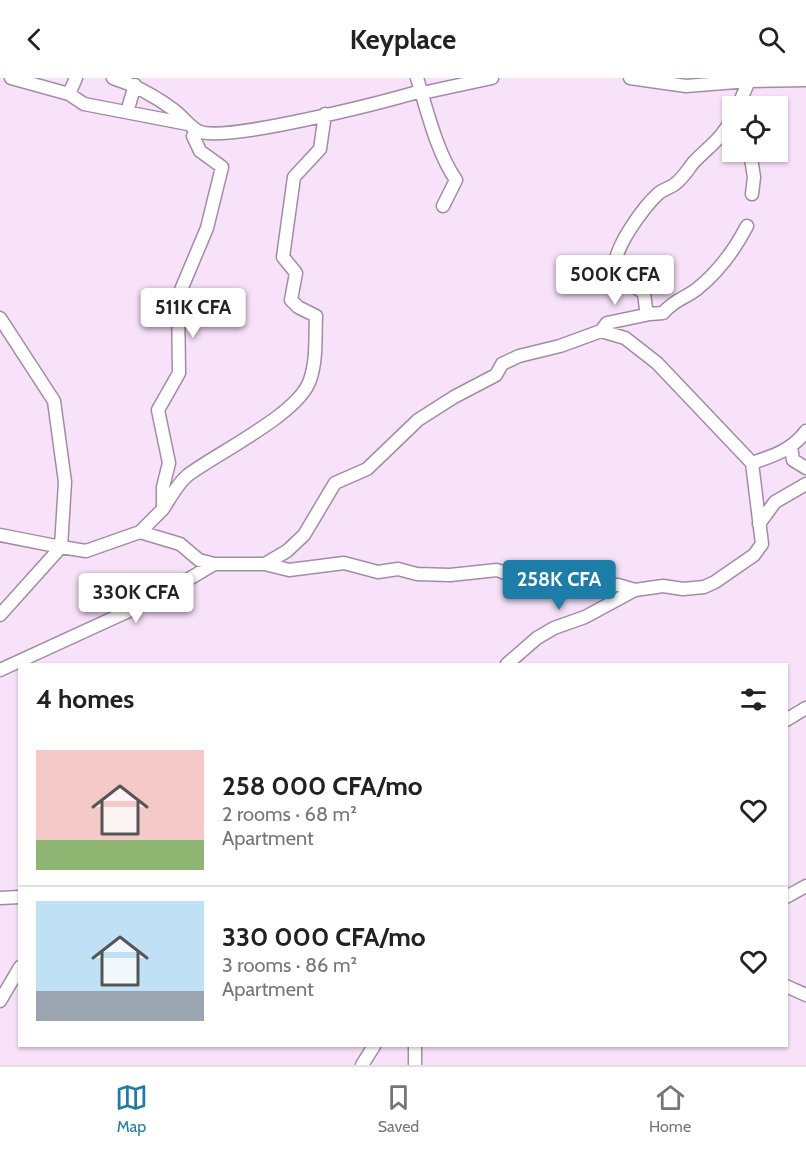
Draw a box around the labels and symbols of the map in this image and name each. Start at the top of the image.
pin: 500K CFA [553,255,677,306]
pin: 511K CFA [131,288,255,339]
pin: 258K CFA [497,560,621,611]
pin: 330K CFA [74,573,198,624]

